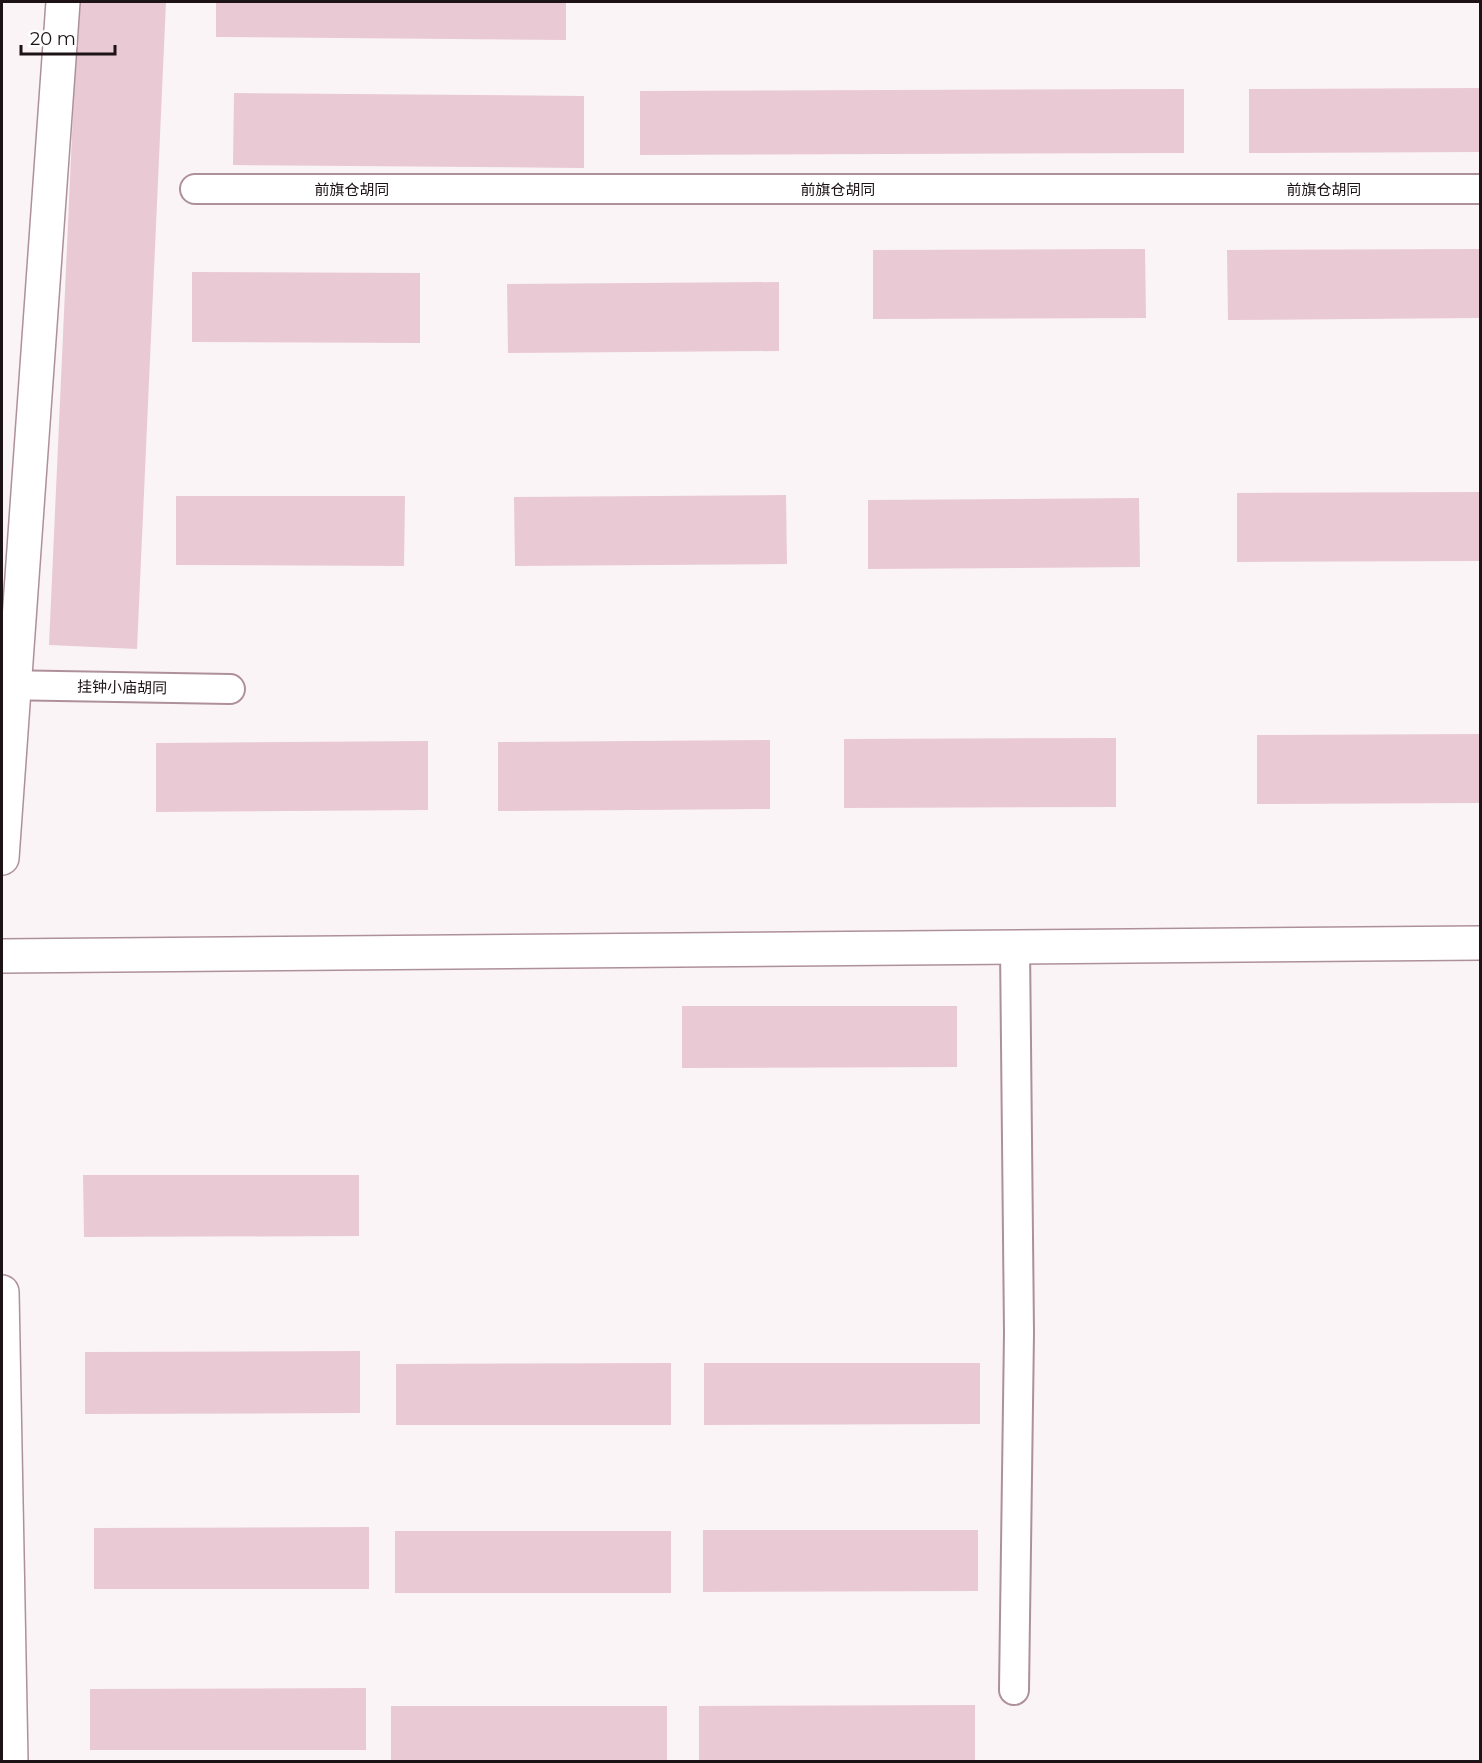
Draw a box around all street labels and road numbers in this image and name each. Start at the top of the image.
street label: 前旗仓胡同 [314,180,390,199]
street label: 前旗仓胡同 [800,180,876,199]
street label: 前旗仓胡同 [1286,180,1362,199]
street label: 挂钟小庙胡同 [77,677,167,697]

